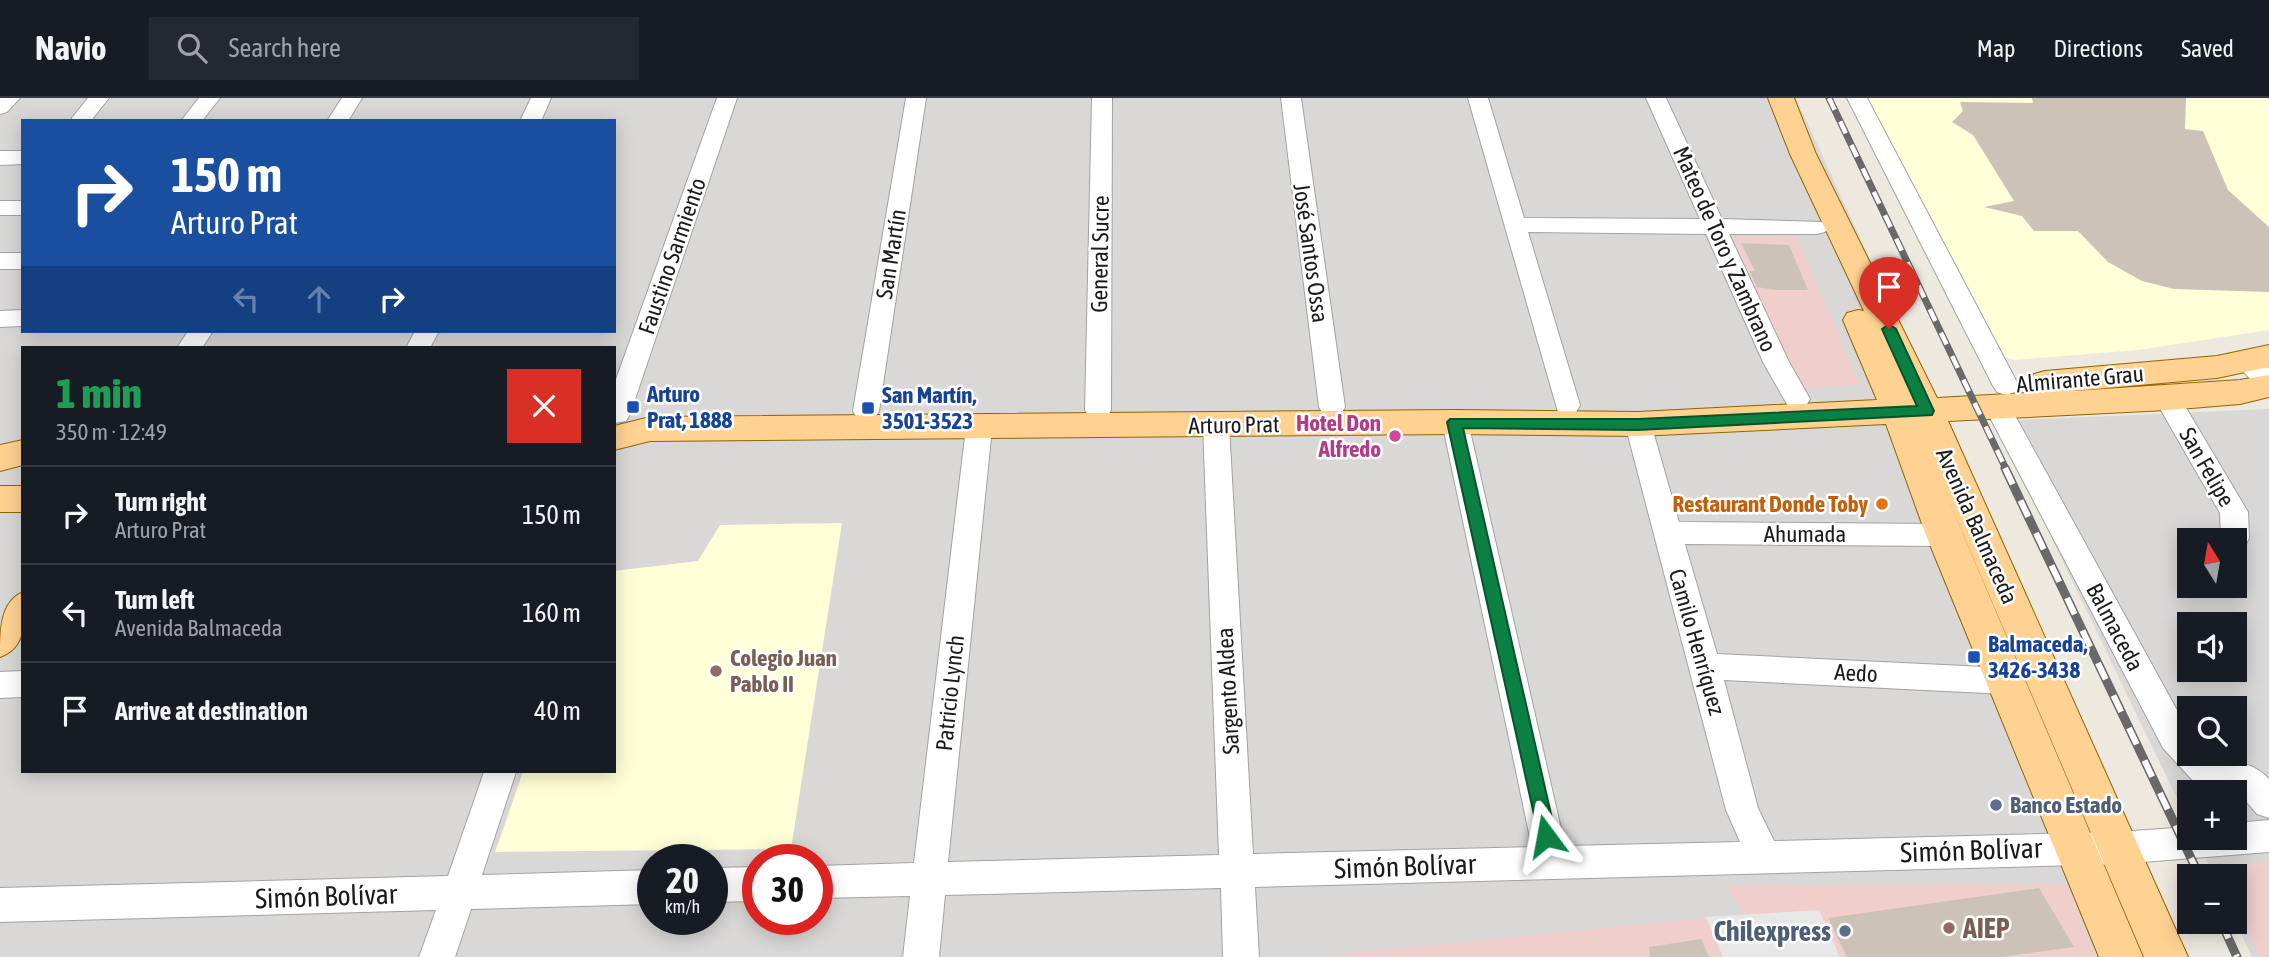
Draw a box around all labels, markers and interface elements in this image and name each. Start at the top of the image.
search box [149,17,639,80]
text: Navio [35,29,107,67]
icon: search [173,29,211,67]
text: Search here [229,33,341,63]
text: Map [1977,35,2015,62]
text: Directions [2053,35,2143,62]
text: Saved [2181,35,2234,62]
street label: Mateo de Toro y Zambrano [1668,142,1782,356]
text: 150 m [171,146,282,202]
icon: right [56,147,147,238]
street label: Faustino Sarmiento [633,174,711,338]
street label: José Santos Ossa [1288,182,1334,324]
street label: General Sucre [1086,195,1114,313]
text: Arturo Prat [171,204,298,241]
street label: San Martín [871,207,911,301]
pin [1859,257,1919,329]
icon: arrive [1870,268,1908,306]
icon: left [227,280,265,318]
icon: ahead [300,280,338,318]
icon: right [373,280,411,318]
street label: Almirante Grau [2015,360,2145,398]
text: 1 min [56,369,142,417]
button: close [507,369,581,443]
place label: Arturo Prat, 1888 [646,381,733,433]
place label: San Martín, 3501-3523 [882,382,976,434]
marker: Arturo Prat, 1888 [625,399,641,415]
marker: San Martín, 3501-3523 [860,400,876,416]
place label: Hotel Don Alfredo [1296,410,1381,462]
street label: Arturo Prat [1188,411,1280,439]
text: 350 m · 12:49 [56,419,167,445]
street label: San Felipe [2174,423,2240,511]
marker: Hotel Don Alfredo [1387,428,1403,444]
street label: Avenida Balmaceda [1931,444,2023,608]
text: Turn right [115,487,206,517]
place label: Restaurant Donde Toby [1673,491,1869,517]
icon: right [56,496,94,534]
marker: Restaurant Donde Toby [1874,496,1890,512]
text: 150 m [522,500,581,530]
text: Arturo Prat [115,517,206,543]
street label: Ahumada [1764,521,1846,547]
north arrow [2177,528,2247,598]
map controls [2177,528,2247,934]
street label: Camilo Henríquez [1664,566,1730,718]
street label: Balmaceda [2081,579,2149,675]
text: Turn left [115,585,195,615]
icon: left [56,594,94,632]
text: 160 m [522,598,581,628]
button: sound [2177,612,2247,682]
text: Avenida Balmaceda [115,615,283,641]
street label: Sargento Aldea [1212,627,1244,755]
place label: Balmaceda, 3426-3438 [1988,631,2087,683]
street label: Patricio Lynch [931,634,969,752]
place label: Colegio Juan Pablo II [730,645,837,697]
marker: Balmaceda, 3426-3438 [1966,649,1982,665]
street label: Aedo [1834,659,1878,687]
marker: Colegio Juan Pablo II [708,663,724,679]
icon: arrive [56,692,94,730]
text: Arrive at destination [115,696,308,726]
text: 40 m [534,696,581,726]
button: search [2177,696,2247,766]
button: + [2177,780,2247,850]
place label: Banco Estado [2010,792,2122,818]
marker: Banco Estado [1988,797,2004,813]
position arrow [1509,799,1583,873]
street label: Simón Bolívar [1900,832,2043,868]
speed limit sign: 30 [742,844,833,935]
street label: Simón Bolívar [1334,848,1477,884]
text: 20 [666,860,699,900]
button: − [2177,864,2247,934]
street label: Simón Bolívar [255,878,398,914]
text: km/h [665,896,700,917]
place label: AIEP [1962,912,2010,944]
place label: Chilexpress [1713,915,1831,947]
marker: AIEP [1941,920,1957,936]
marker: Chilexpress [1837,923,1853,939]

